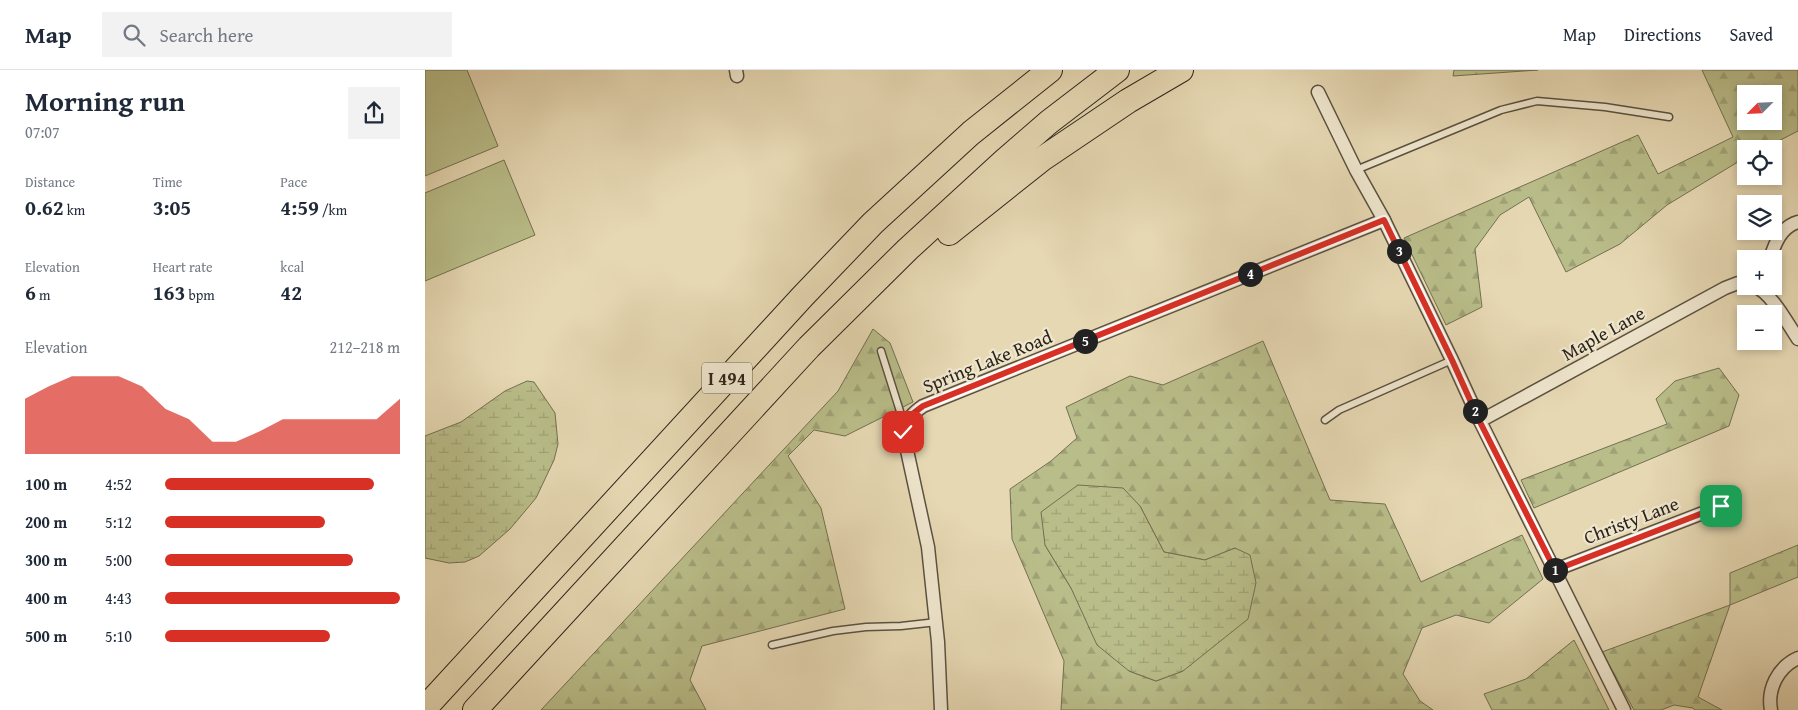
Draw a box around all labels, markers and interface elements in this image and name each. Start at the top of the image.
search box [102,12,452,57]
text: Map [25,17,72,52]
icon: search [120,21,148,49]
text: Search here [160,21,253,49]
text: Map [1563,21,1596,48]
text: Directions [1624,21,1701,48]
text: Saved [1729,21,1773,48]
text: Morning run [25,80,185,121]
north arrow [1737,85,1783,130]
map controls [1737,85,1782,350]
button: share [348,87,400,139]
text: 07:07 [25,120,60,144]
button: locate [1737,140,1782,185]
text: Distance [25,172,75,192]
text: Time [153,172,182,192]
text: Pace [280,172,307,192]
text: 0.62 [25,192,64,223]
text: 3:05 [153,192,191,223]
text: 4:59 [280,192,319,223]
button: layers [1737,195,1782,240]
text: km [64,200,85,220]
text: /km [319,200,347,220]
pin: 3 [1387,238,1411,264]
text: 3 [1396,241,1403,261]
button: + [1737,250,1782,295]
text: Elevation [25,257,80,277]
text: Heart rate [153,257,213,277]
text: kcal [280,257,304,277]
pin: 4 [1237,262,1263,286]
text: 4 [1247,264,1254,284]
text: 6 [25,277,36,308]
text: 163 [153,277,185,308]
text: 42 [280,277,302,308]
text: m [36,285,50,305]
text: bpm [185,285,215,305]
street label: Maple Lane [1556,299,1650,367]
button: − [1737,305,1782,350]
street label: Spring Lake Road [918,322,1057,400]
pin: 5 [1073,328,1097,354]
text: 5 [1082,331,1089,351]
text: Elevation [25,335,88,359]
text: 212–218 m [330,335,400,359]
road number: I 494 [702,362,752,394]
pin: 2 [1463,398,1487,424]
text: 2 [1472,401,1479,421]
pin [882,411,924,453]
icon: check [889,418,917,446]
text: 100 m [25,472,67,496]
text: 4:52 [105,472,132,496]
pin [1700,485,1742,527]
street label: Christy Lane [1579,489,1683,551]
icon: arrive [1707,492,1735,520]
text: 200 m [25,510,67,534]
text: 5:12 [105,510,132,534]
text: 300 m [25,548,67,572]
text: 5:00 [105,548,132,572]
pin: 1 [1543,558,1567,582]
text: 1 [1552,560,1559,580]
text: 400 m [25,586,67,610]
text: 4:43 [105,586,132,610]
text: 500 m [25,624,67,648]
text: 5:10 [105,624,132,648]

